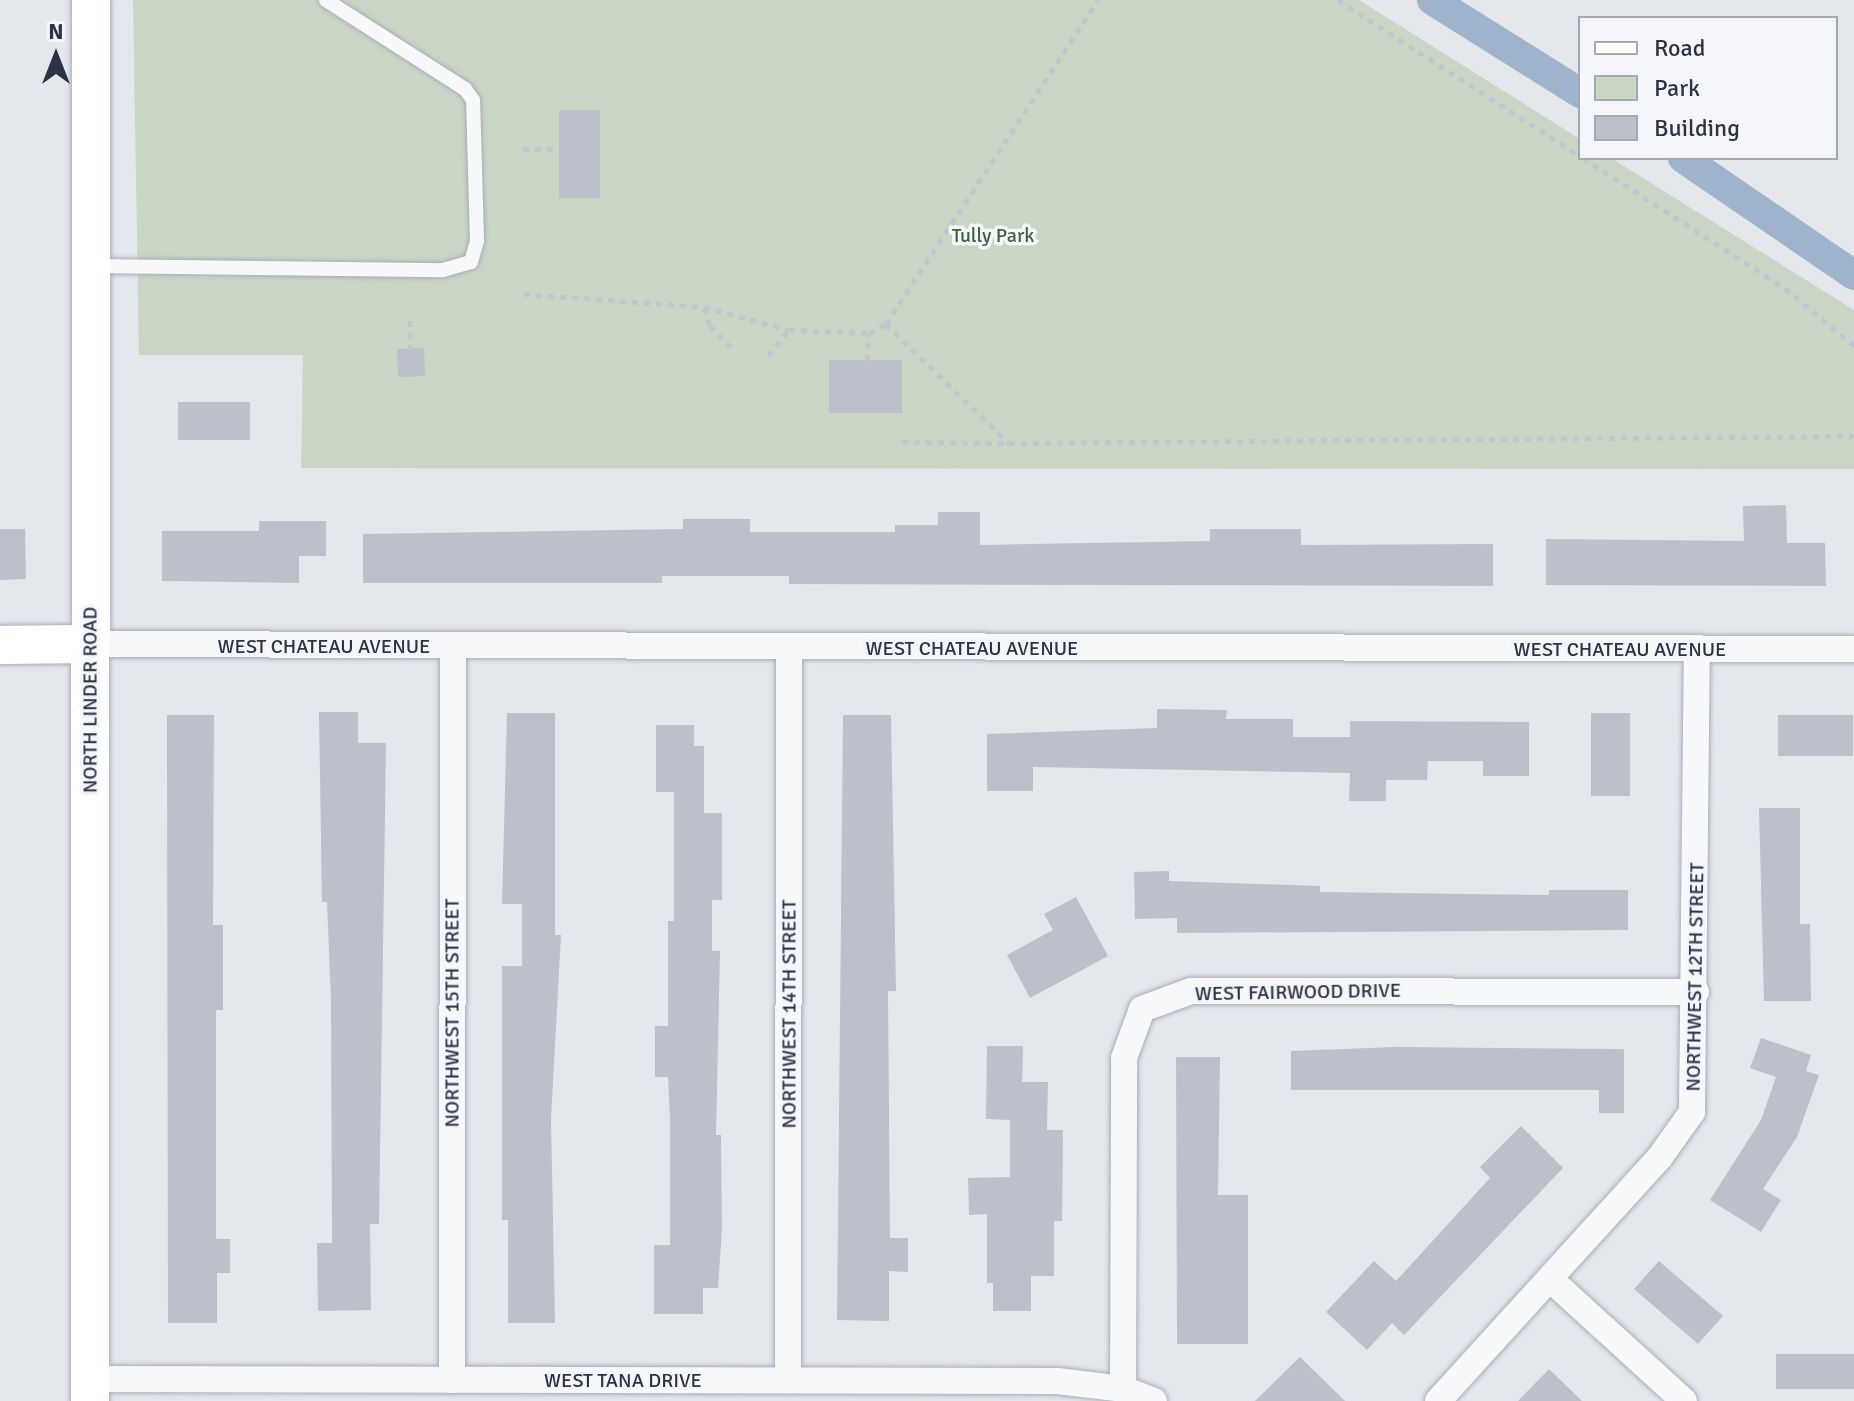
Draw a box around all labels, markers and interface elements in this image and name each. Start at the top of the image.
north arrow [16,16,96,96]
legend [1578,16,1838,160]
text: N [48,18,64,45]
text: Road [1654,33,1705,63]
text: Park [1654,73,1700,103]
text: Building [1654,113,1740,143]
park label: Tully Park [952,223,1034,247]
street label: NORTH LINDER ROAD [78,607,102,793]
street label: WEST CHATEAU AVENUE [218,634,430,658]
street label: WEST CHATEAU AVENUE [866,636,1078,660]
street label: WEST CHATEAU AVENUE [1514,637,1726,661]
street label: NORTHWEST 12TH STREET [1681,862,1709,1092]
street label: NORTHWEST 15TH STREET [440,898,464,1128]
street label: NORTHWEST 14TH STREET [777,899,801,1129]
street label: WEST FAIRWOOD DRIVE [1195,978,1401,1006]
street label: WEST TANA DRIVE [544,1368,702,1392]

